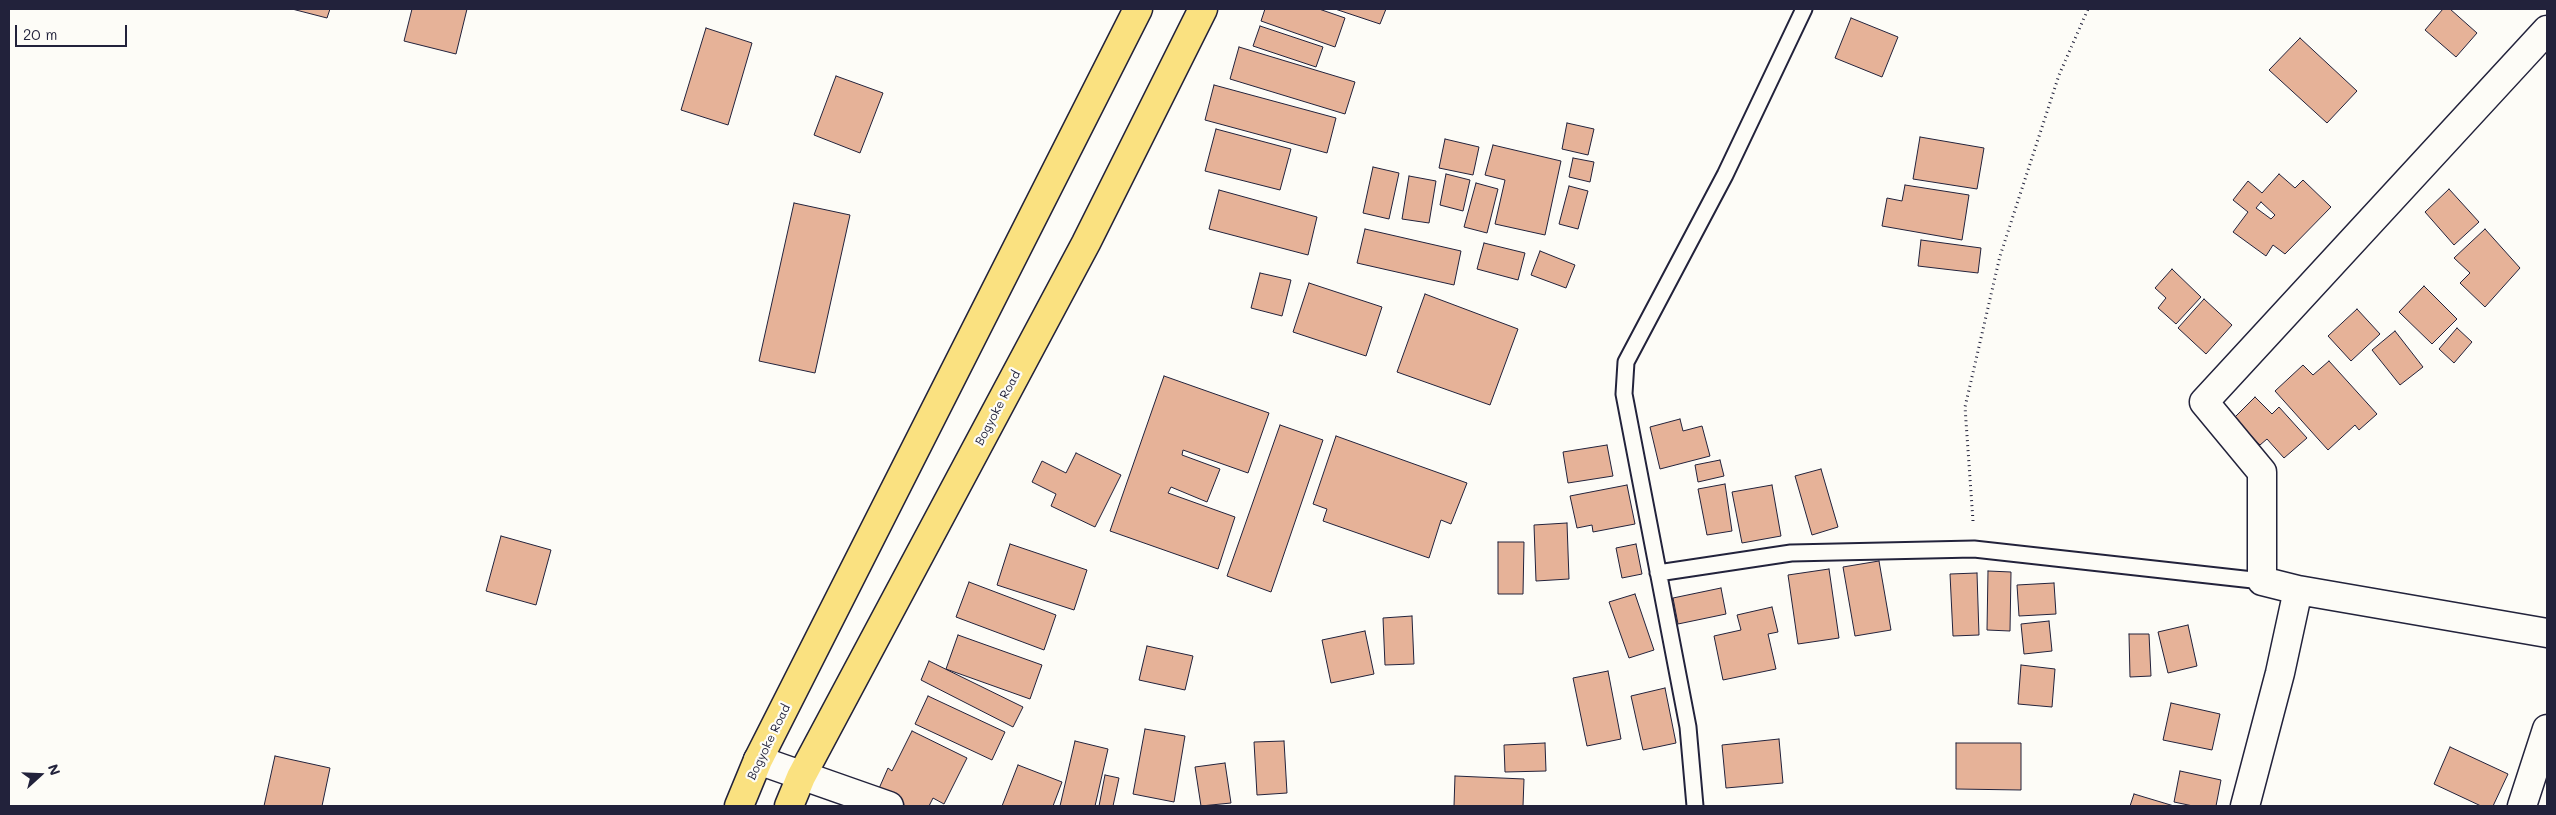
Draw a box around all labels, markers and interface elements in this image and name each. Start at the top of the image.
scale bar [18,15,130,47]
text: 20 m [23,24,57,44]
street label: Bogyoke Road [972,368,1024,448]
street label: Bogyoke Road [744,702,794,782]
north arrow [15,750,65,800]
text: N [44,761,65,778]

